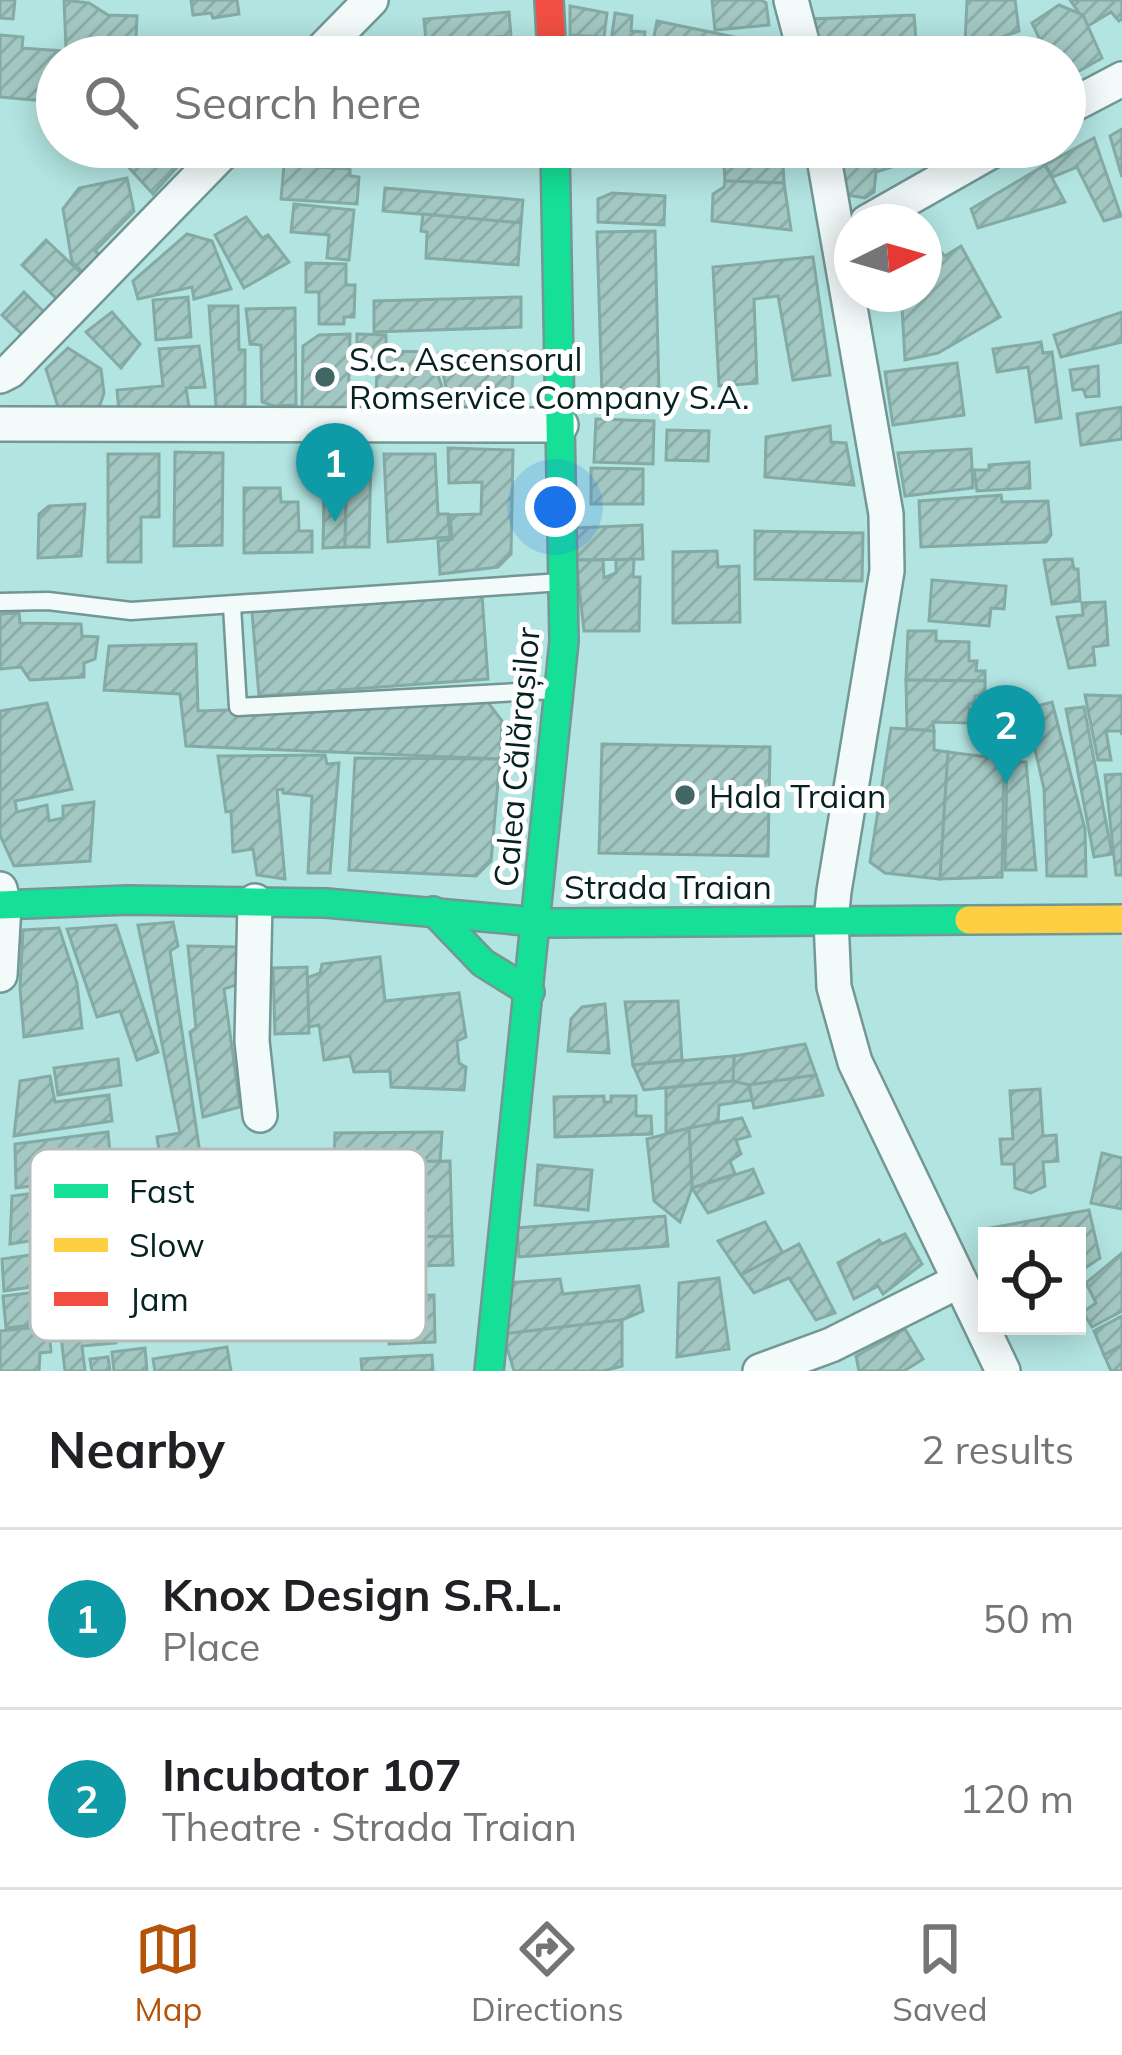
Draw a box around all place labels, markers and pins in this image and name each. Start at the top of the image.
place label: S.C. Ascensorul Romservice Company S.A. [349,338,750,417]
marker: S.C. Ascensorul Romservice Company S.A. [312,364,338,390]
pin: 1 [296,423,374,522]
pin: 2 [967,685,1045,784]
place label: Hala Traian [709,775,886,816]
marker: Hala Traian [672,782,698,808]

